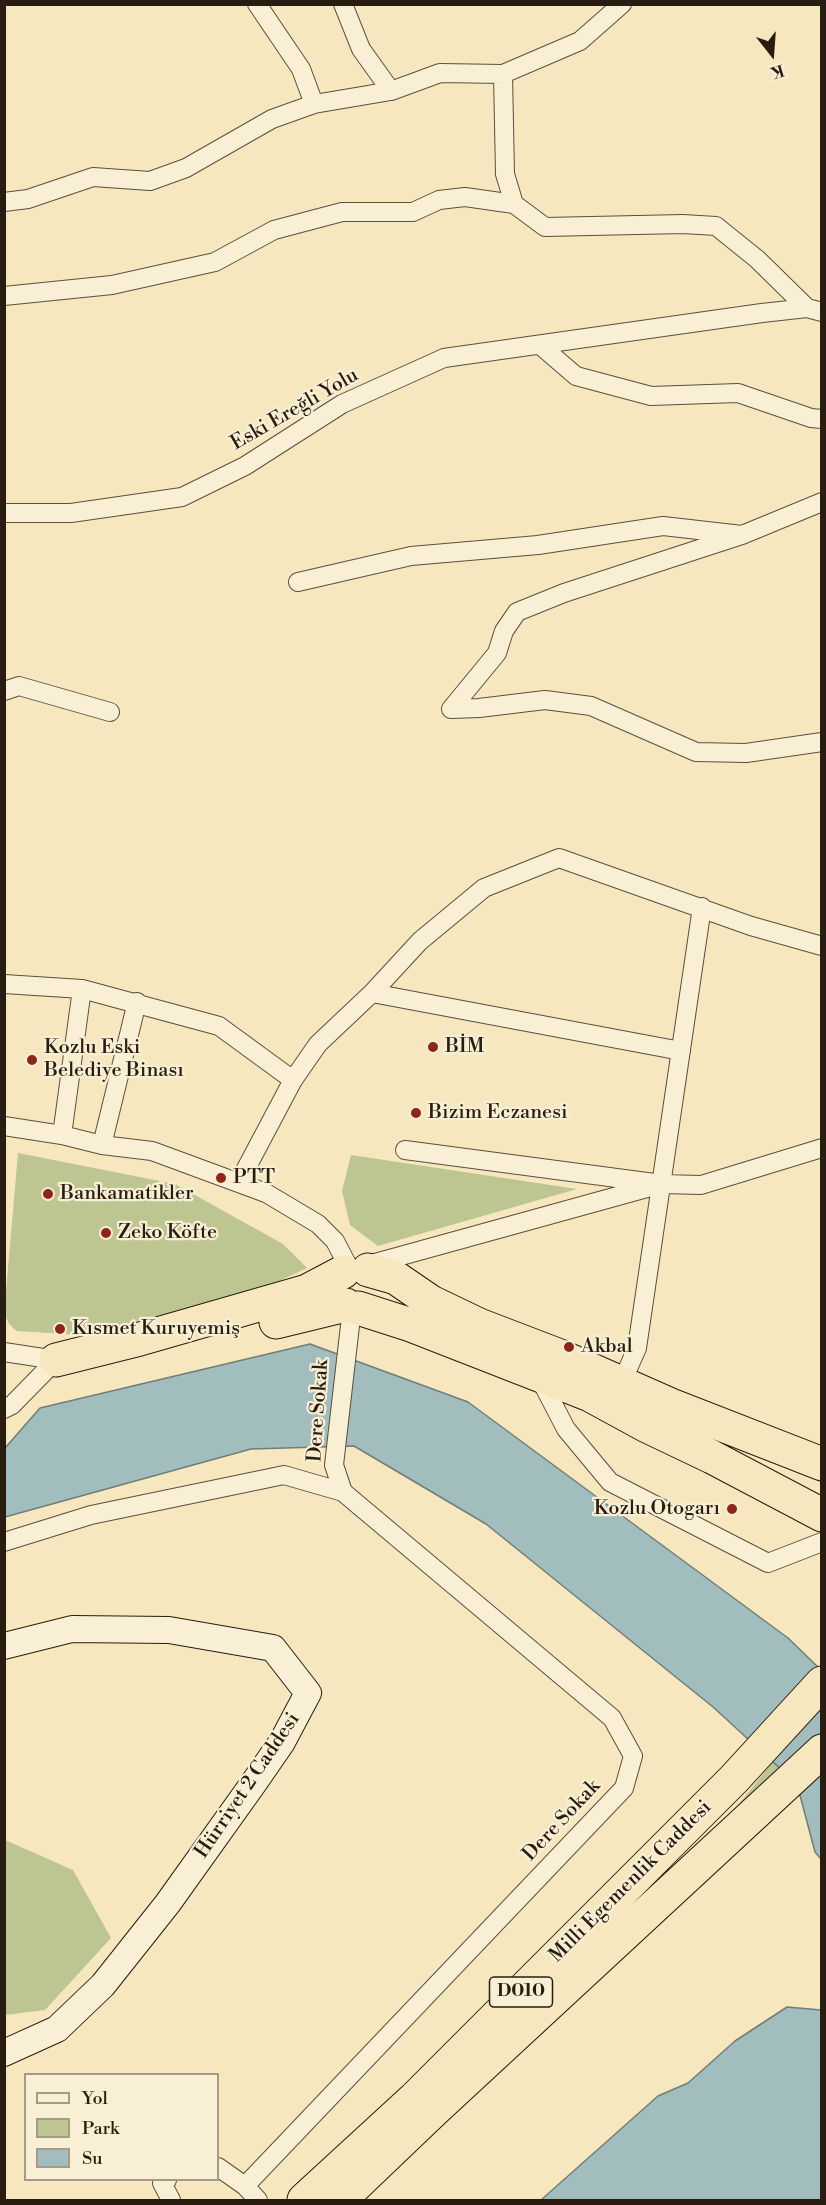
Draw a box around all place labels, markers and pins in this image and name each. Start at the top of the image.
place label: BİM [445,1035,484,1059]
place label: Kozlu Eski Belediye Binası [44,1036,184,1083]
marker: BİM [426,1040,440,1054]
marker: Kozlu Eski Belediye Binası [25,1053,39,1067]
place label: Bizim Eczanesi [428,1101,568,1125]
marker: Bizim Eczanesi [409,1106,423,1120]
place label: PTT [233,1166,275,1190]
marker: PTT [214,1171,228,1185]
place label: Bankamatikler [60,1182,194,1206]
marker: Bankamatikler [41,1187,55,1201]
place label: Zeko Köfte [118,1221,217,1245]
marker: Zeko Köfte [99,1226,113,1240]
place label: Kısmet Kuruyemiş [72,1317,240,1341]
marker: Kısmet Kuruyemiş [53,1322,67,1336]
place label: Akbal [581,1335,633,1359]
marker: Akbal [562,1340,576,1354]
place label: Kozlu Otogarı [594,1497,720,1521]
marker: Kozlu Otogarı [725,1502,739,1516]

